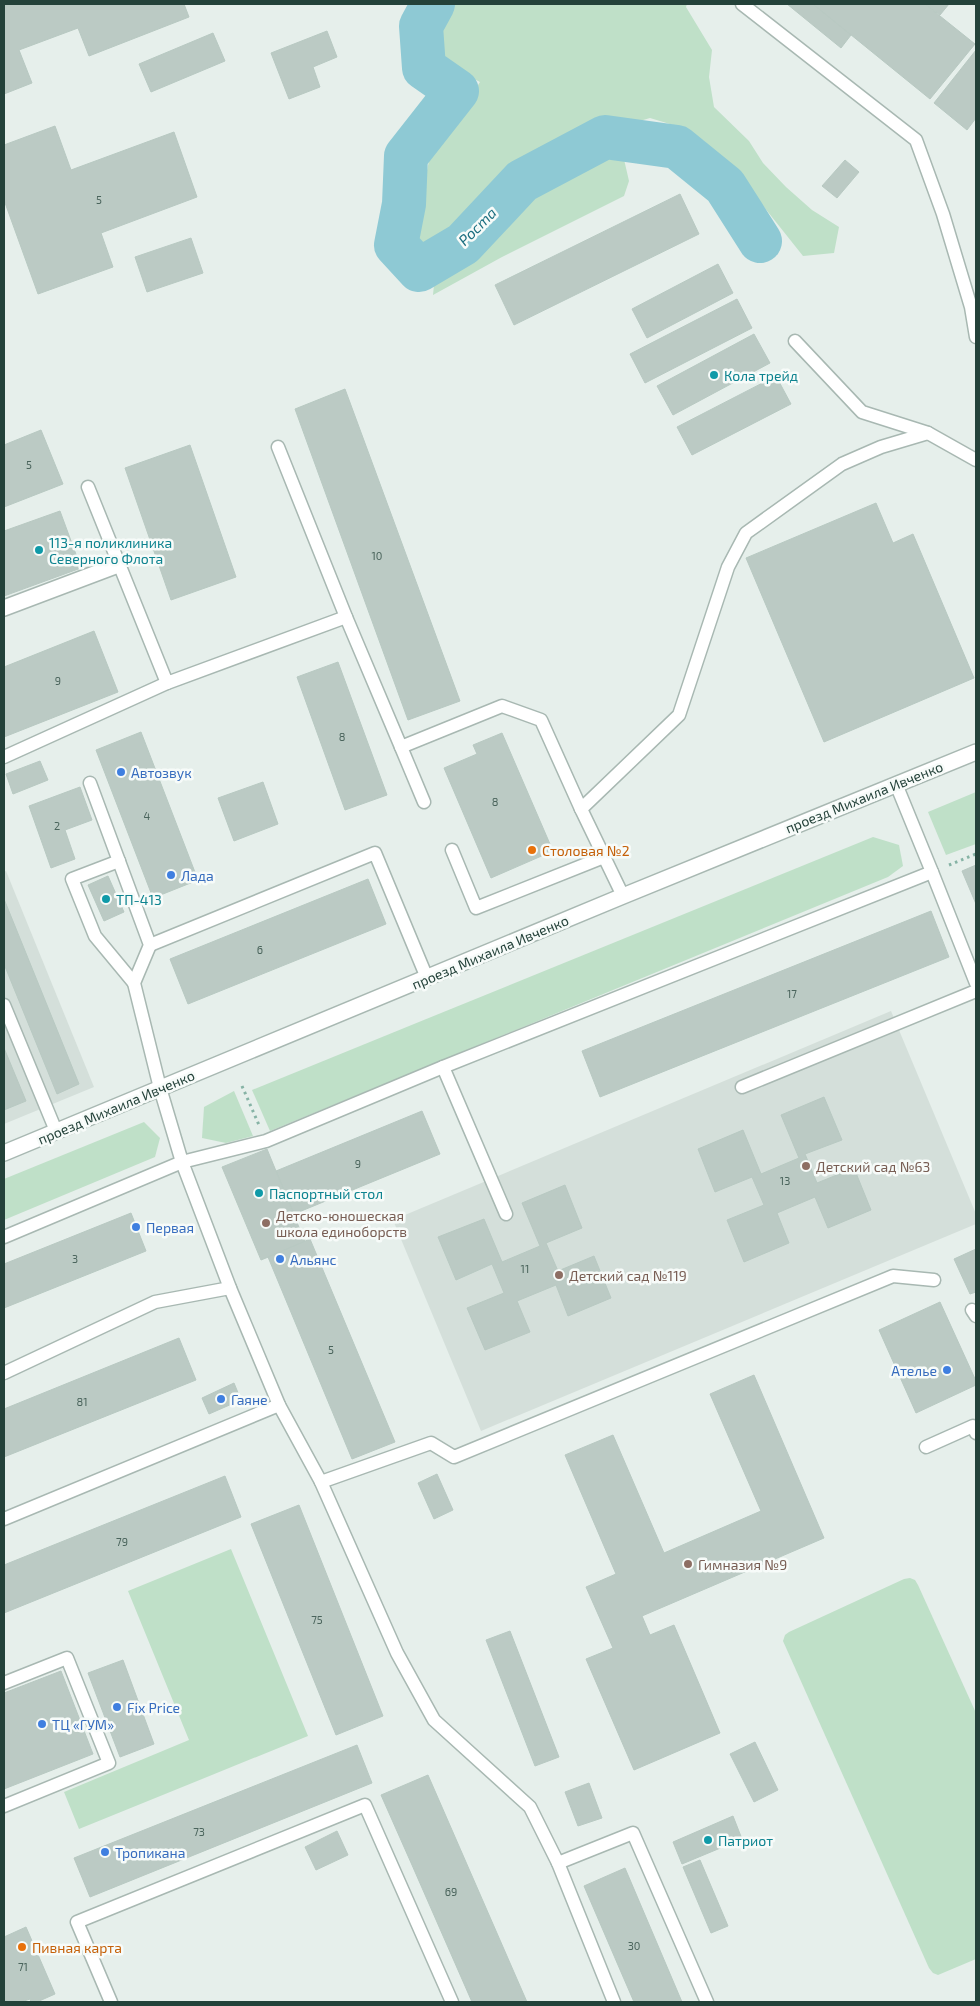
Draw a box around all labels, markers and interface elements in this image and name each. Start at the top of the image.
house number: 5 [96,193,102,206]
water label: Роста [454,203,500,249]
place label: Кола трейд [724,367,798,384]
marker: Кола трейд [708,369,720,381]
house number: 5 [26,458,32,471]
place label: 113-я поликлиника Северного Флота [49,534,172,567]
marker: 113-я поликлиника Северного Флота [33,544,45,556]
house number: 10 [371,549,383,562]
house number: 9 [55,674,61,687]
house number: 8 [339,730,345,743]
street label: проезд Михаила Ивченко [783,758,945,836]
place label: Автозвук [131,764,192,781]
marker: Автозвук [115,766,127,778]
house number: 8 [492,795,498,808]
house number: 4 [144,809,151,822]
house number: 2 [54,819,60,832]
place label: Столовая №2 [542,842,630,859]
marker: Столовая №2 [526,844,538,856]
place label: Лада [181,867,214,884]
marker: Лада [165,869,177,881]
place label: ТП-413 [116,891,162,908]
marker: ТП-413 [100,893,112,905]
street label: проезд Михаила Ивченко [409,911,571,993]
house number: 6 [257,943,263,956]
house number: 17 [787,987,797,1000]
street label: проезд Михаила Ивченко [35,1066,197,1148]
house number: 9 [355,1157,361,1170]
place label: Детский сад №63 [816,1158,930,1175]
marker: Детский сад №63 [800,1160,812,1172]
house number: 13 [780,1174,790,1187]
place label: Паспортный стол [269,1185,383,1202]
marker: Паспортный стол [253,1187,265,1199]
place label: Детско-юношеская школа единоборств [276,1207,407,1240]
marker: Детско-юношеская школа единоборств [260,1217,272,1229]
place label: Первая [146,1219,194,1236]
marker: Первая [130,1221,142,1233]
place label: Альянс [290,1251,337,1268]
house number: 3 [72,1252,78,1265]
marker: Альянс [274,1253,286,1265]
house number: 11 [521,1262,529,1275]
place label: Детский сад №119 [569,1267,687,1284]
marker: Детский сад №119 [553,1269,565,1281]
house number: 5 [328,1343,334,1356]
place label: Ателье [891,1362,937,1379]
marker: Ателье [941,1364,953,1376]
place label: Гаяне [231,1391,268,1408]
marker: Гаяне [215,1393,227,1405]
house number: 81 [76,1395,88,1408]
house number: 79 [116,1535,128,1548]
place label: Гимназия №9 [698,1556,787,1573]
marker: Гимназия №9 [682,1558,694,1570]
house number: 75 [311,1613,323,1626]
place label: Fix Price [127,1699,180,1716]
marker: Fix Price [111,1701,123,1713]
place label: ТЦ «ГУМ» [52,1716,114,1733]
marker: ТЦ «ГУМ» [36,1718,48,1730]
house number: 73 [193,1825,205,1838]
place label: Патриот [718,1832,773,1849]
marker: Патриот [702,1834,714,1846]
place label: Тропикана [115,1844,185,1861]
marker: Тропикана [99,1846,111,1858]
house number: 69 [445,1885,457,1898]
place label: Пивная карта [32,1939,122,1956]
house number: 30 [628,1939,640,1952]
marker: Пивная карта [16,1941,28,1953]
house number: 71 [18,1960,28,1973]

